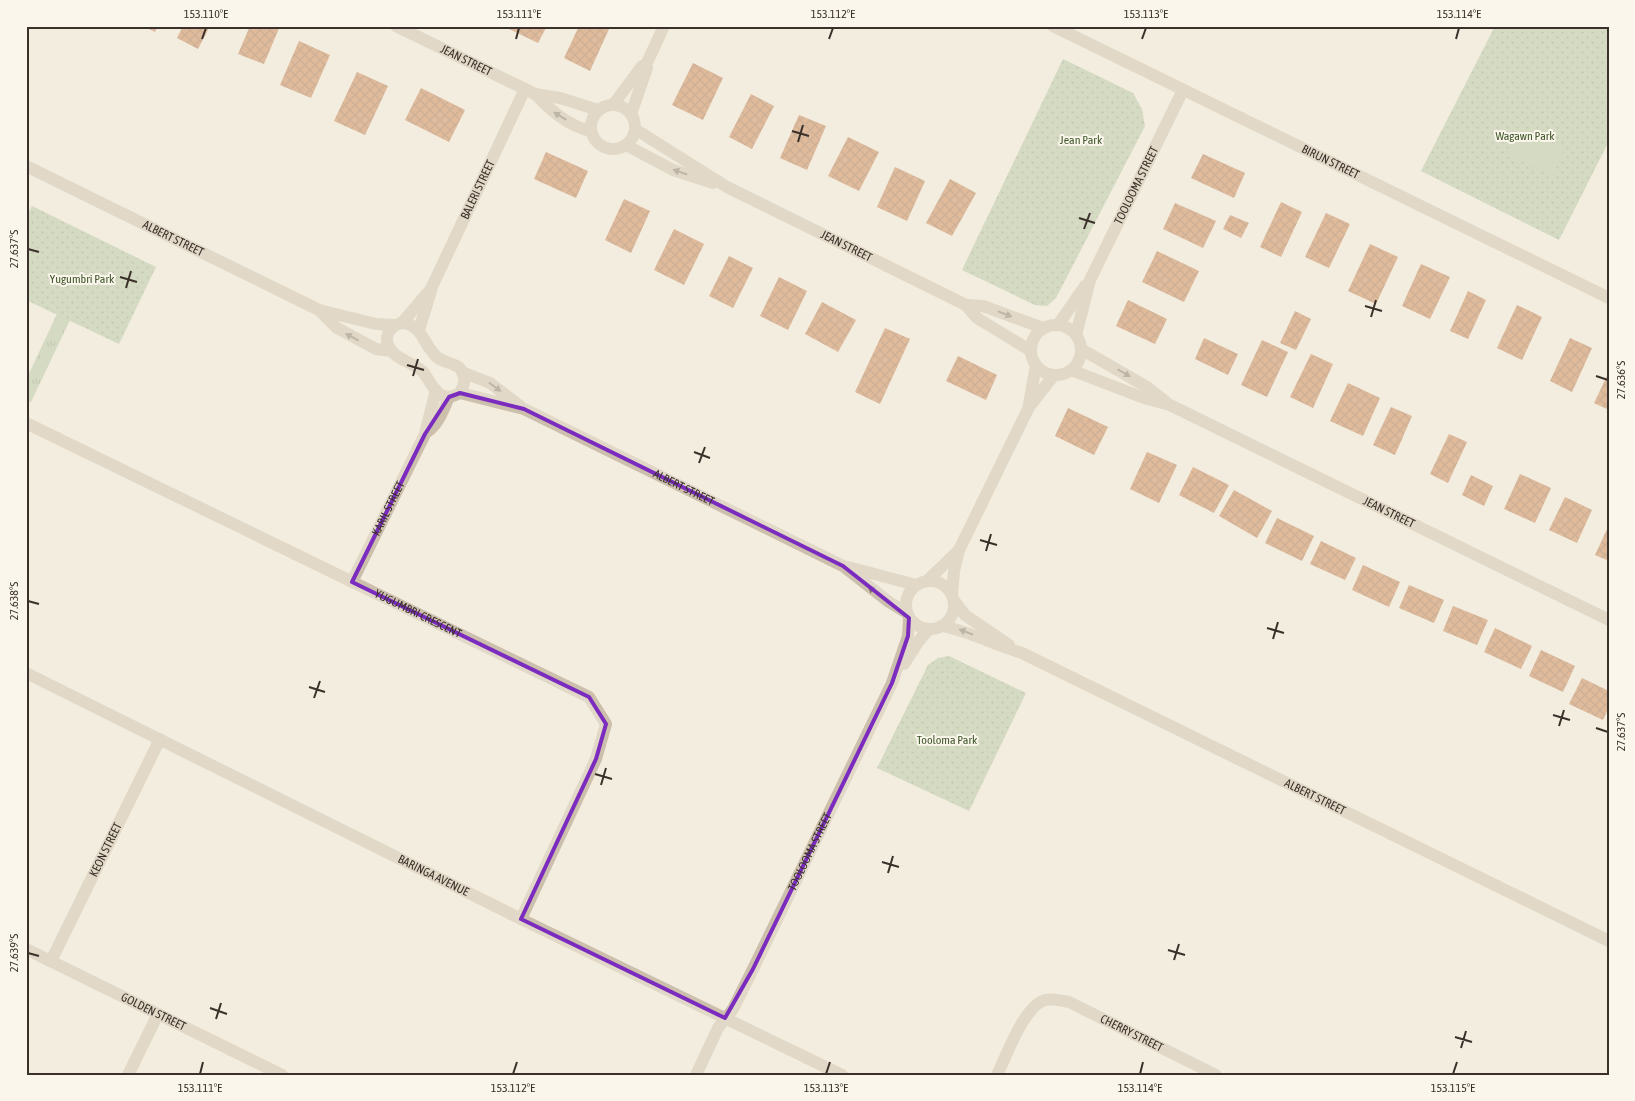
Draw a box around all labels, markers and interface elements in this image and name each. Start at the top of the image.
text: 153.110°E [184,7,228,21]
text: 153.111°E [497,7,541,21]
text: 153.112°E [811,7,855,21]
text: 153.113°E [1124,7,1168,21]
text: 153.114°E [1437,7,1481,21]
street label: JEAN STREET [438,42,495,79]
one-way arrow [554,112,567,121]
park label: Wagawn Park [1495,129,1555,143]
park label: Jean Park [1060,133,1103,147]
street label: BIRUN STREET [1299,142,1362,182]
street label: TOOLOOMA STREET [1111,144,1162,227]
street label: BALERI STREET [458,157,498,222]
one-way arrow [673,168,688,175]
street label: ALBERT STREET [140,217,207,260]
street label: JEAN STREET [819,227,875,265]
text: 27.637°S [7,230,21,268]
park label: Yugumbri Park [50,272,115,286]
one-way arrow [998,310,1013,318]
one-way arrow [346,332,359,341]
text: 27.636°S [1614,361,1628,399]
one-way arrow [1117,369,1130,378]
one-way arrow [488,382,502,392]
street label: ALBERT STREET [651,467,717,509]
street label: KARIL STREET [369,478,408,538]
street label: JEAN STREET [1361,494,1418,531]
text: 27.638°S [7,582,21,620]
one-way arrow [868,585,881,596]
street label: YUGUMBRI CRESCENT [372,587,464,641]
one-way arrow [959,628,974,635]
text: 27.637°S [1614,713,1628,751]
park label: Tooloma Park [917,733,978,747]
street label: ALBERT STREET [1282,776,1349,818]
street label: TOOLOOMA STREET [785,810,835,893]
street label: KEON STREET [86,820,125,879]
street label: BARINGA AVENUE [396,852,471,899]
text: 27.639°S [7,934,21,972]
street label: GOLDEN STREET [119,990,189,1034]
street label: CHERRY STREET [1098,1012,1166,1055]
text: 153.111°E [178,1081,222,1095]
text: 153.112°E [491,1081,535,1095]
text: 153.113°E [804,1081,848,1095]
text: 153.114°E [1118,1081,1162,1095]
text: 153.115°E [1431,1081,1475,1095]

